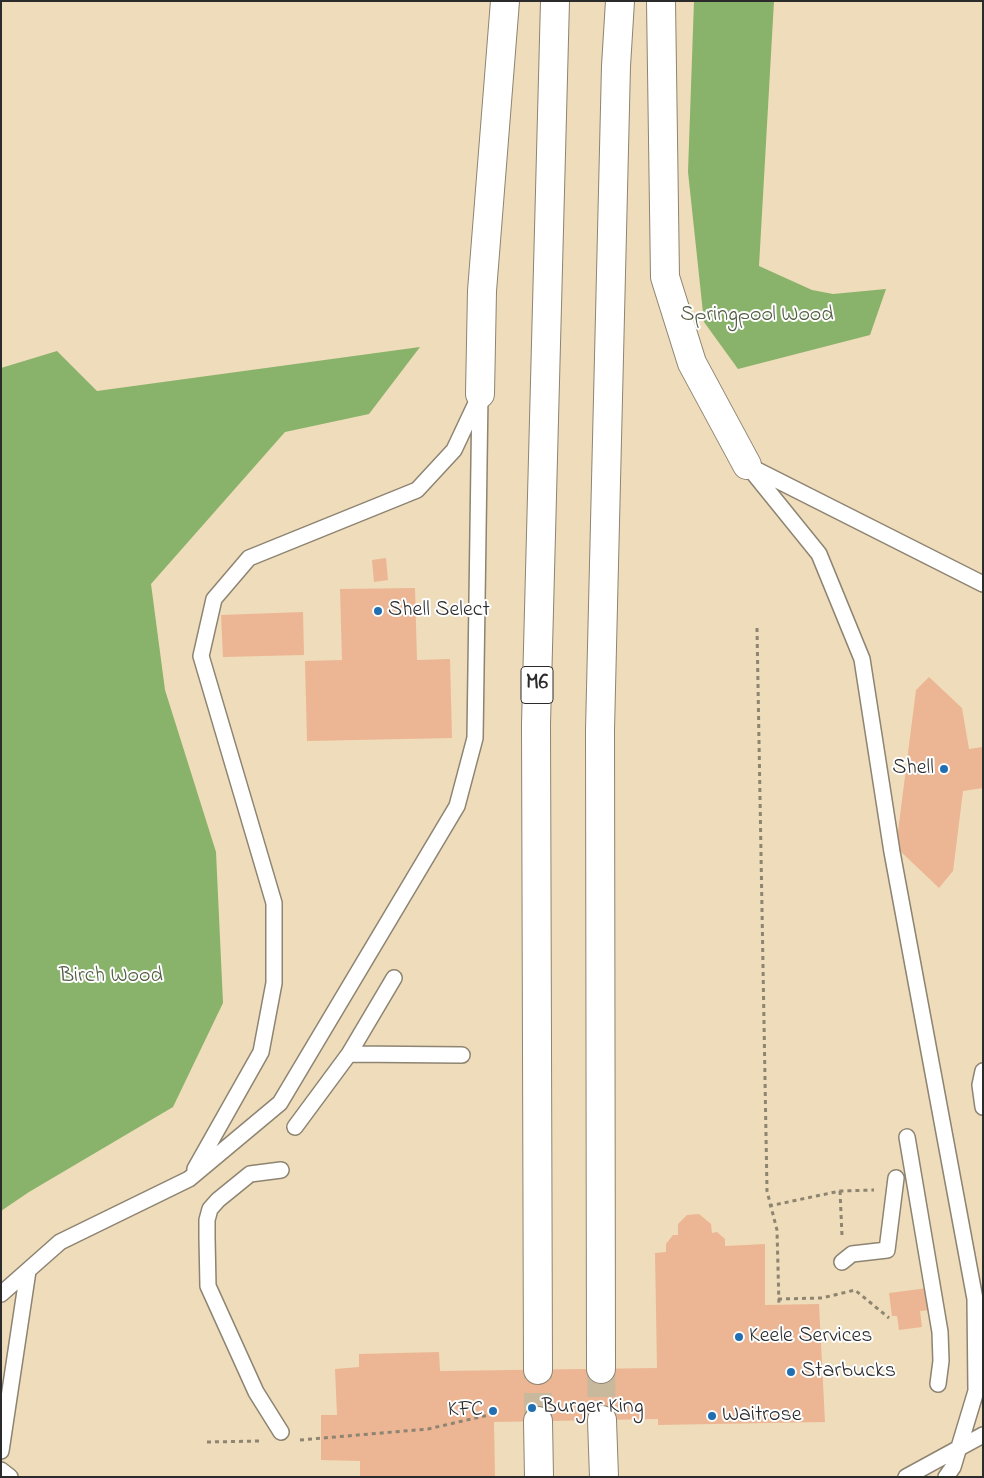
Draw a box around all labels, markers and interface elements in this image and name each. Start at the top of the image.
park label: Springpool Wood [680,303,834,329]
place label: Shell Select [388,598,490,624]
marker: Shell Select [372,605,384,617]
road number: M6 [521,666,553,704]
place label: Shell [892,756,934,782]
marker: Shell [938,763,950,775]
park label: Birch Wood [59,964,163,990]
place label: Keele Services [749,1324,873,1350]
marker: Keele Services [733,1331,745,1343]
place label: Starbucks [801,1359,896,1385]
marker: Starbucks [785,1366,797,1378]
place label: Burger King [542,1395,644,1421]
place label: KFC [448,1398,483,1424]
marker: Burger King [526,1402,538,1414]
place label: Waitrose [722,1403,802,1429]
marker: KFC [487,1405,499,1417]
marker: Waitrose [706,1410,718,1422]

